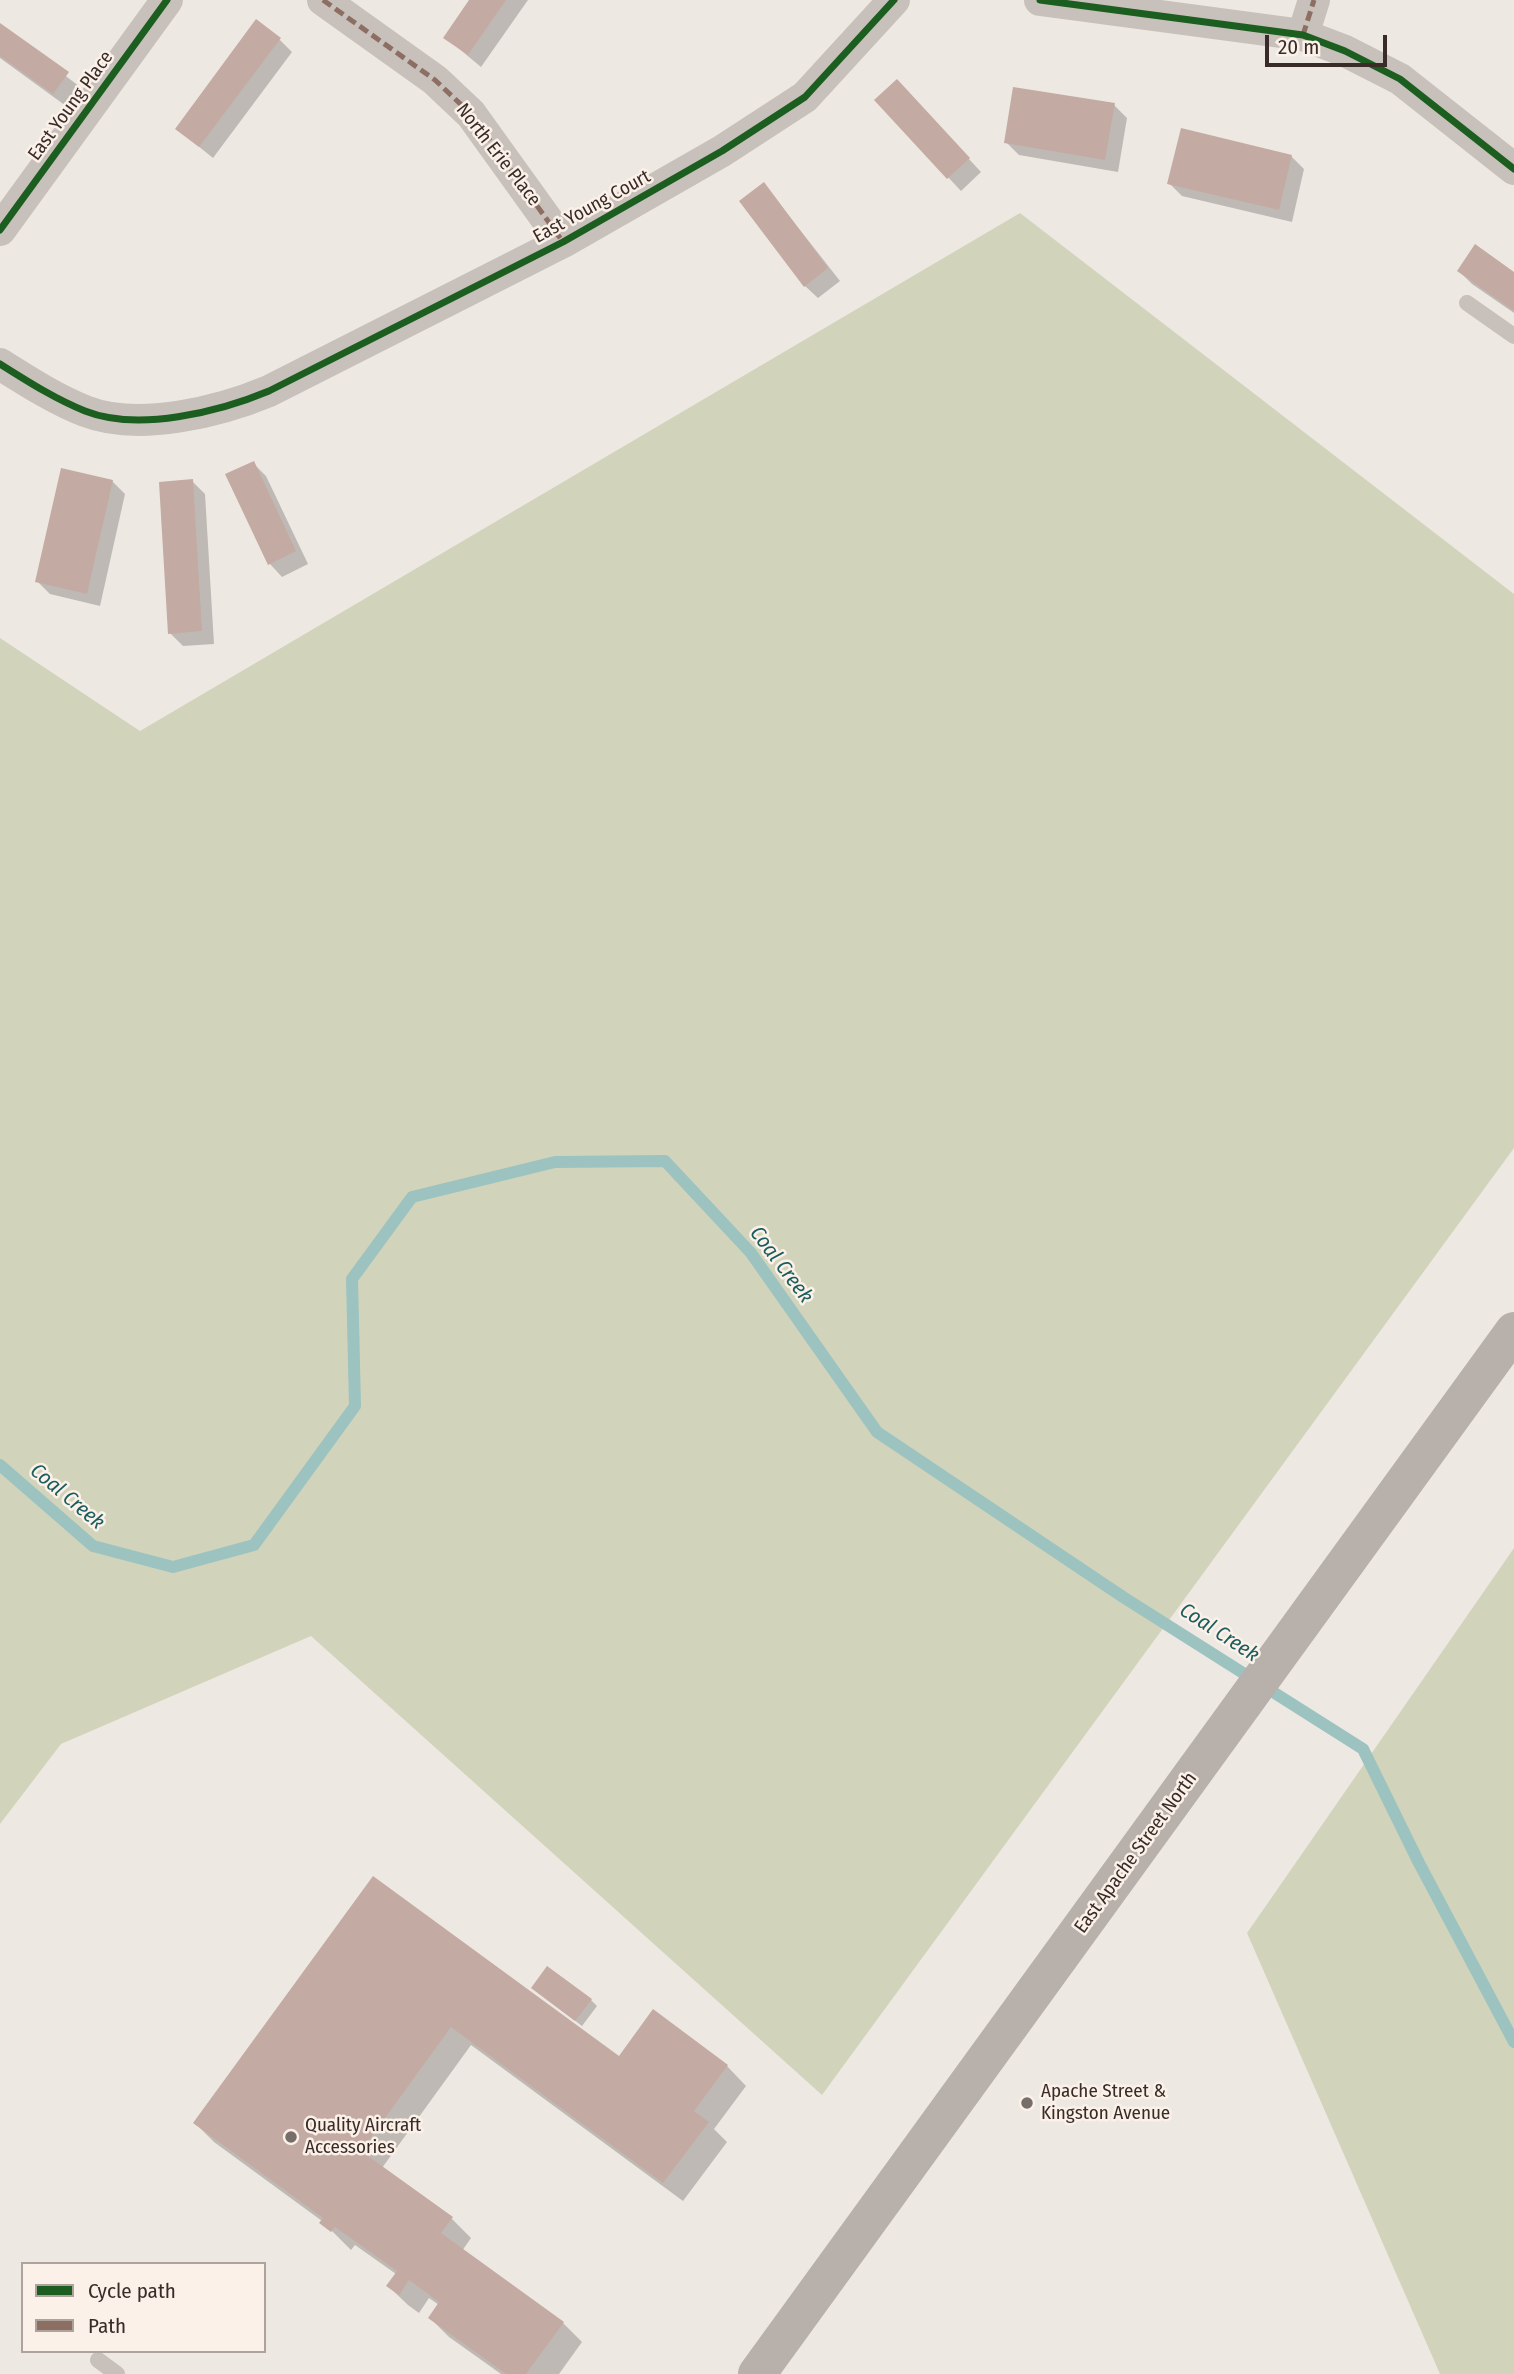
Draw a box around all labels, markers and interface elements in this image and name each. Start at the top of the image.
scale bar [1269,21,1392,65]
text: 20 m [1278,34,1319,60]
street label: East Young Place [24,47,118,165]
street label: North Erie Place [451,99,545,211]
street label: East Young Court [529,165,655,249]
water label: Coal Creek [744,1222,818,1308]
water label: Coal Creek [25,1459,109,1535]
water label: Coal Creek [1175,1598,1263,1668]
street label: East Apache Street North [1070,1768,1202,1938]
place label: Apache Street & Kingston Avenue [1041,2081,1170,2125]
marker: Apache Street & Kingston Avenue [1019,2095,1035,2111]
place label: Quality Aircraft Accessories [305,2115,421,2159]
marker: Quality Aircraft Accessories [283,2129,299,2145]
legend [21,2262,266,2353]
text: Cycle path [88,2278,176,2304]
text: Path [88,2313,126,2339]

